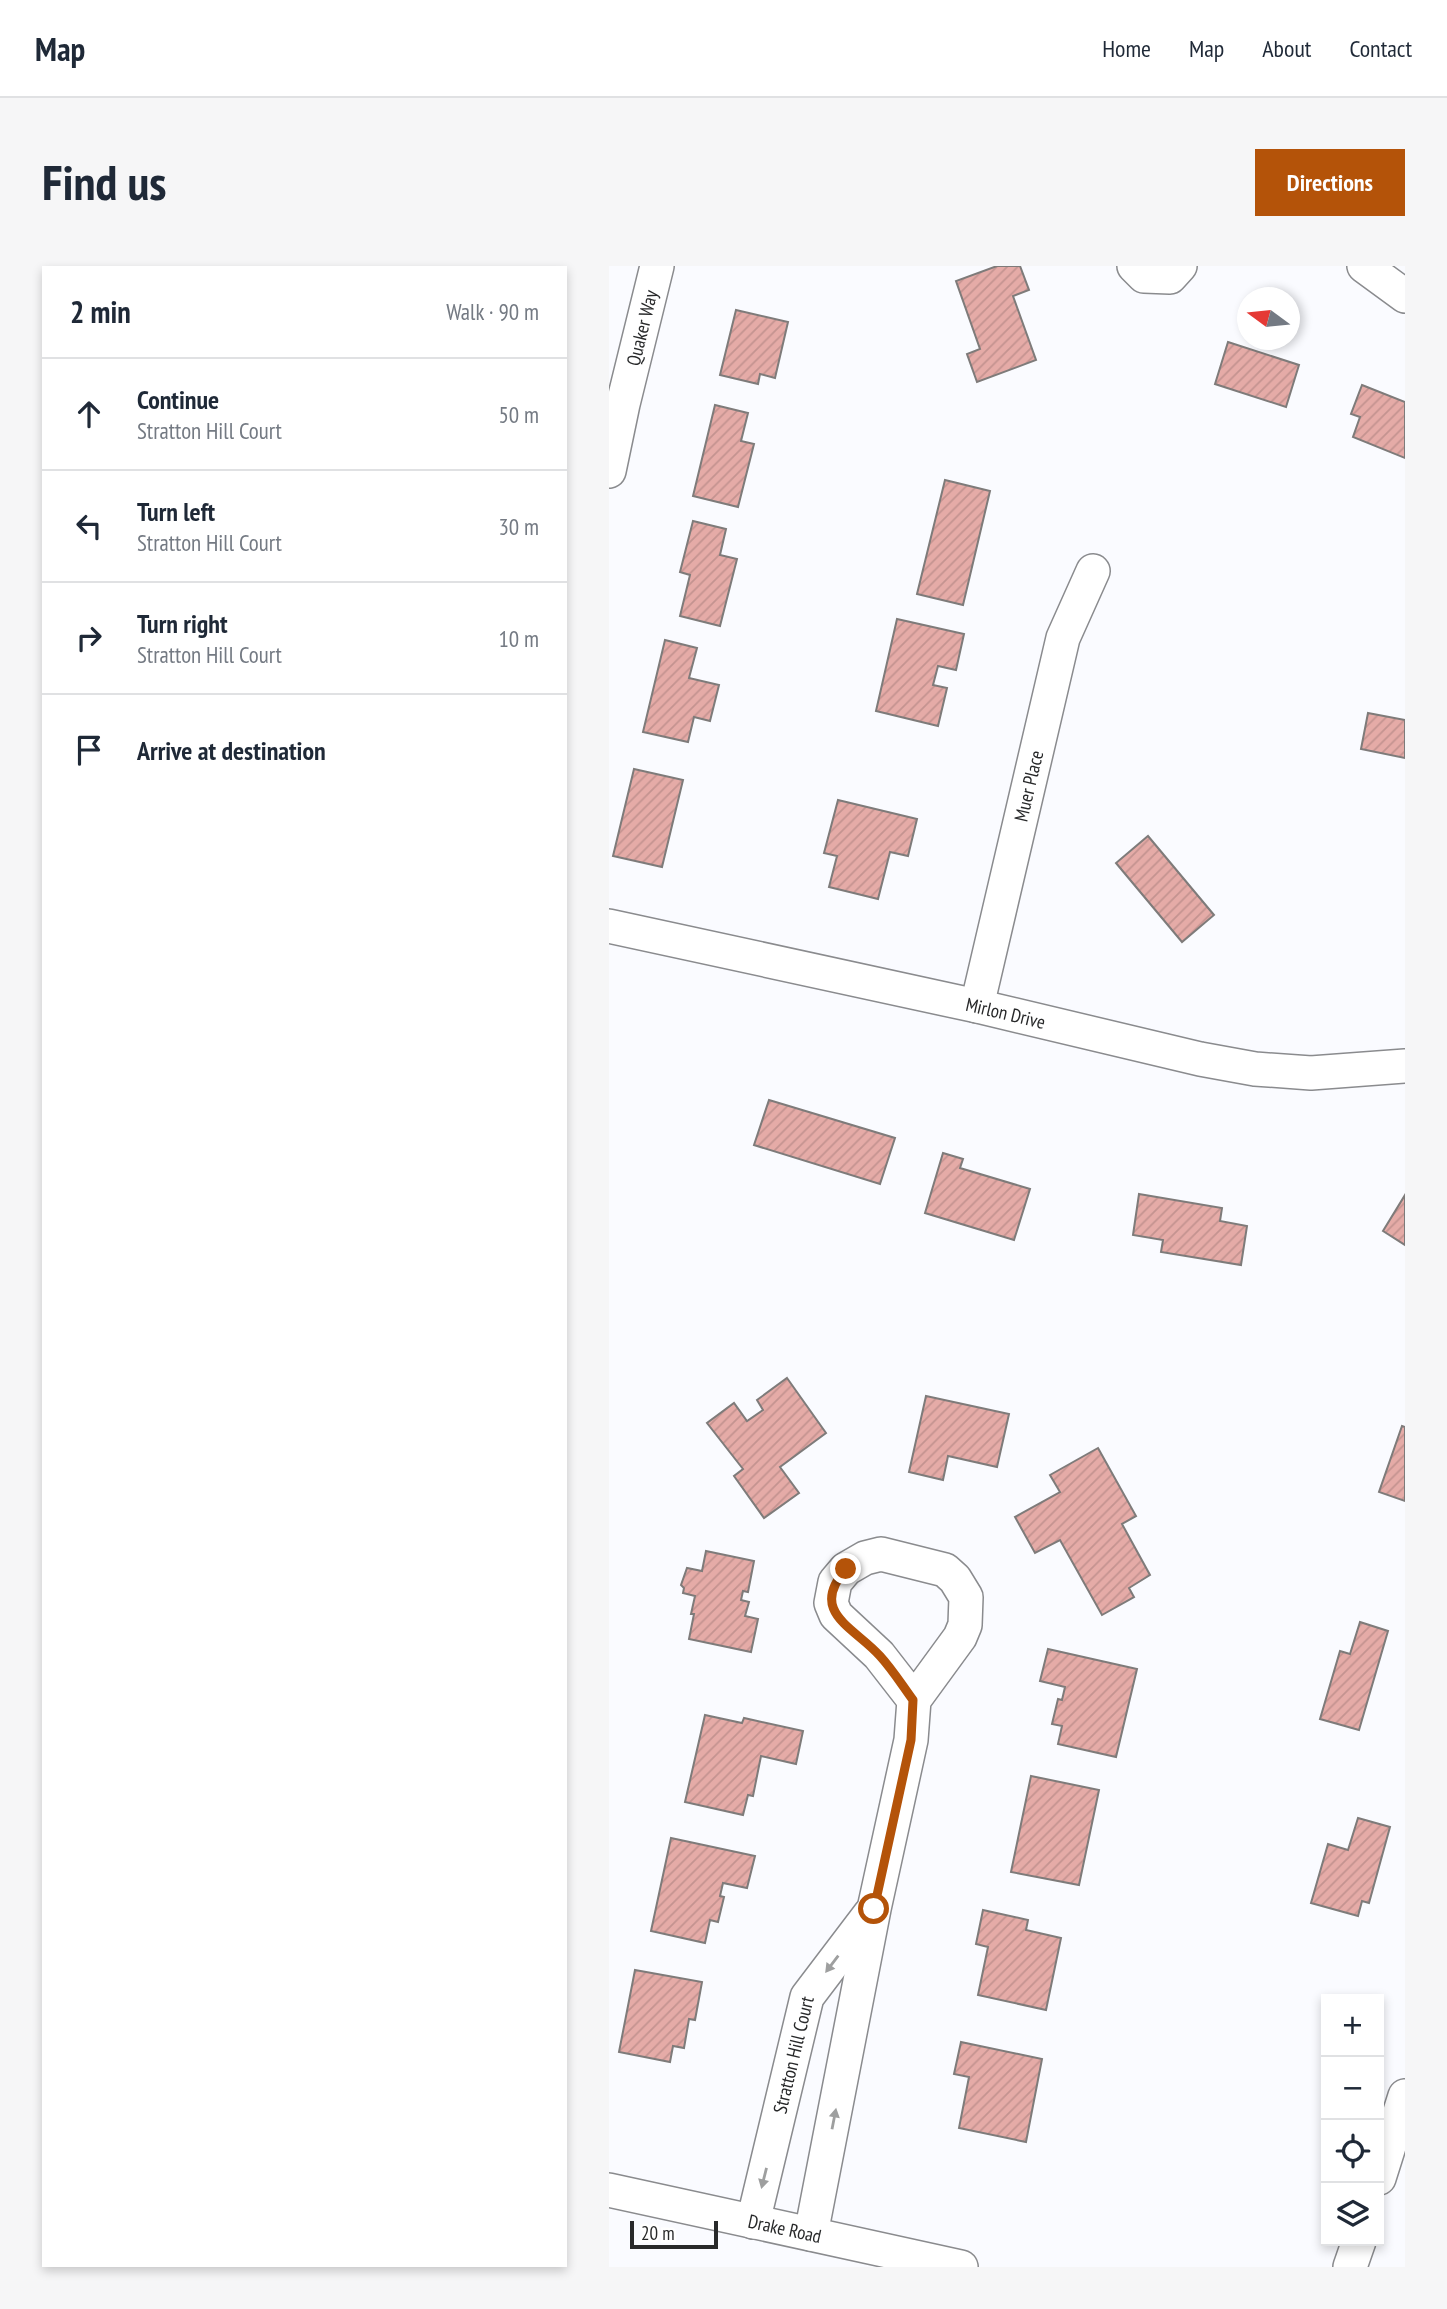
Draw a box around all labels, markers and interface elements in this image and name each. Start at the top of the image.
text: Map [35,27,85,70]
text: Home [1102,33,1151,64]
text: Map [1189,33,1224,64]
text: About [1262,33,1311,64]
text: Contact [1349,33,1412,64]
button: Directions [1255,149,1405,216]
text: Find us [42,150,166,214]
street label: Quaker Way [621,287,663,368]
north arrow [1237,287,1300,350]
text: 2 min [70,292,131,331]
text: Walk · 90 m [446,297,539,326]
text: Continue [137,383,219,416]
icon: ahead [70,395,108,433]
text: 50 m [498,400,539,429]
text: Stratton Hill Court [137,416,282,445]
text: Turn left [137,495,215,528]
icon: left [70,507,108,545]
text: 30 m [498,512,539,541]
text: Stratton Hill Court [137,528,282,557]
text: Turn right [137,607,228,640]
icon: right [70,619,108,657]
text: 10 m [498,624,539,653]
text: Stratton Hill Court [137,640,282,669]
icon: arrive [70,731,108,769]
text: Arrive at destination [137,734,326,767]
street label: Muer Place [1009,748,1048,824]
street label: Mirlon Drive [964,992,1048,1034]
route end [830,1553,861,1584]
route start [858,1893,889,1924]
one-way arrow [825,1954,840,1972]
street label: Stratton Hill Court [767,1993,819,2116]
map controls [1321,1994,1384,2246]
button: + [1321,1994,1384,2057]
button: − [1321,2057,1384,2120]
one-way arrow [829,2108,840,2130]
button: locate [1321,2120,1384,2183]
one-way arrow [758,2167,769,2189]
button: layers [1321,2183,1384,2246]
street label: Drake Road [746,2209,824,2248]
scale bar [630,2218,717,2250]
text: 20 m [641,2221,675,2245]

